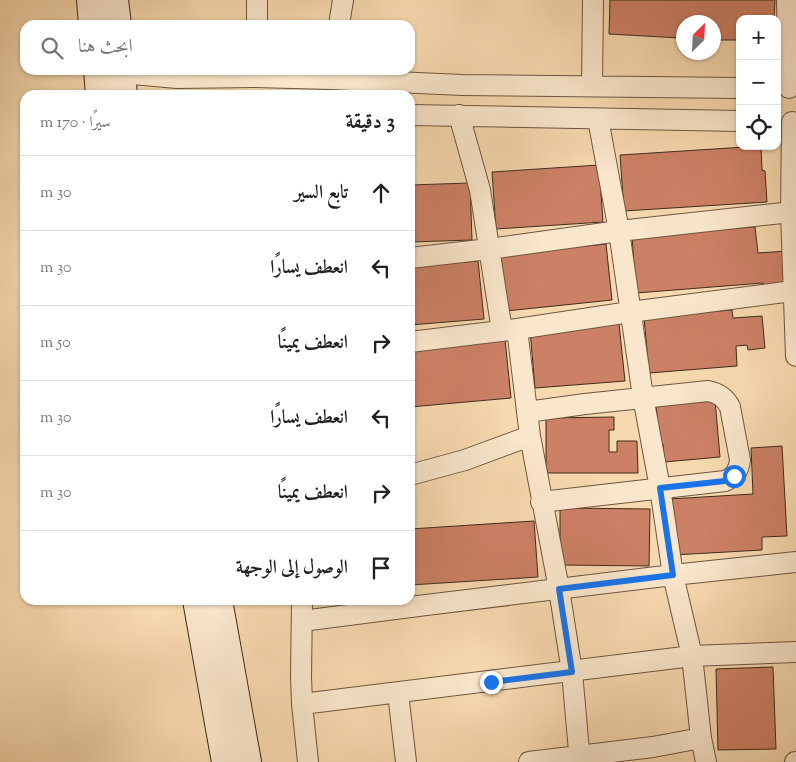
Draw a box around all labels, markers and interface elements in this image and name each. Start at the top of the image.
north arrow [676,15,721,60]
map controls [736,15,781,150]
button: + [736,15,781,60]
search box [20,20,415,75]
icon: search [38,34,66,62]
text: ابحث هنا [78,34,133,61]
button: − [736,60,781,105]
button: locate [736,105,781,150]
text: 3 دقيقة [345,108,395,138]
text: سيرًا · 170 m [40,112,110,135]
icon: ahead [367,179,395,207]
text: تابع السير [294,180,348,207]
text: 30 m [40,182,71,205]
icon: left [367,254,395,282]
text: انعطف يسارًا [270,255,348,282]
text: 30 m [40,257,71,280]
icon: right [367,329,395,357]
text: انعطف يمينًا [278,330,348,357]
text: 50 m [40,332,71,355]
icon: left [367,404,395,432]
text: انعطف يسارًا [270,405,348,432]
text: 30 m [40,407,71,430]
route start [723,465,746,488]
icon: right [367,479,395,507]
text: انعطف يمينًا [278,480,348,507]
text: 30 m [40,482,71,505]
icon: arrive [367,554,395,582]
text: الوصول إلى الوجهة [236,555,348,582]
route end [480,671,503,694]

